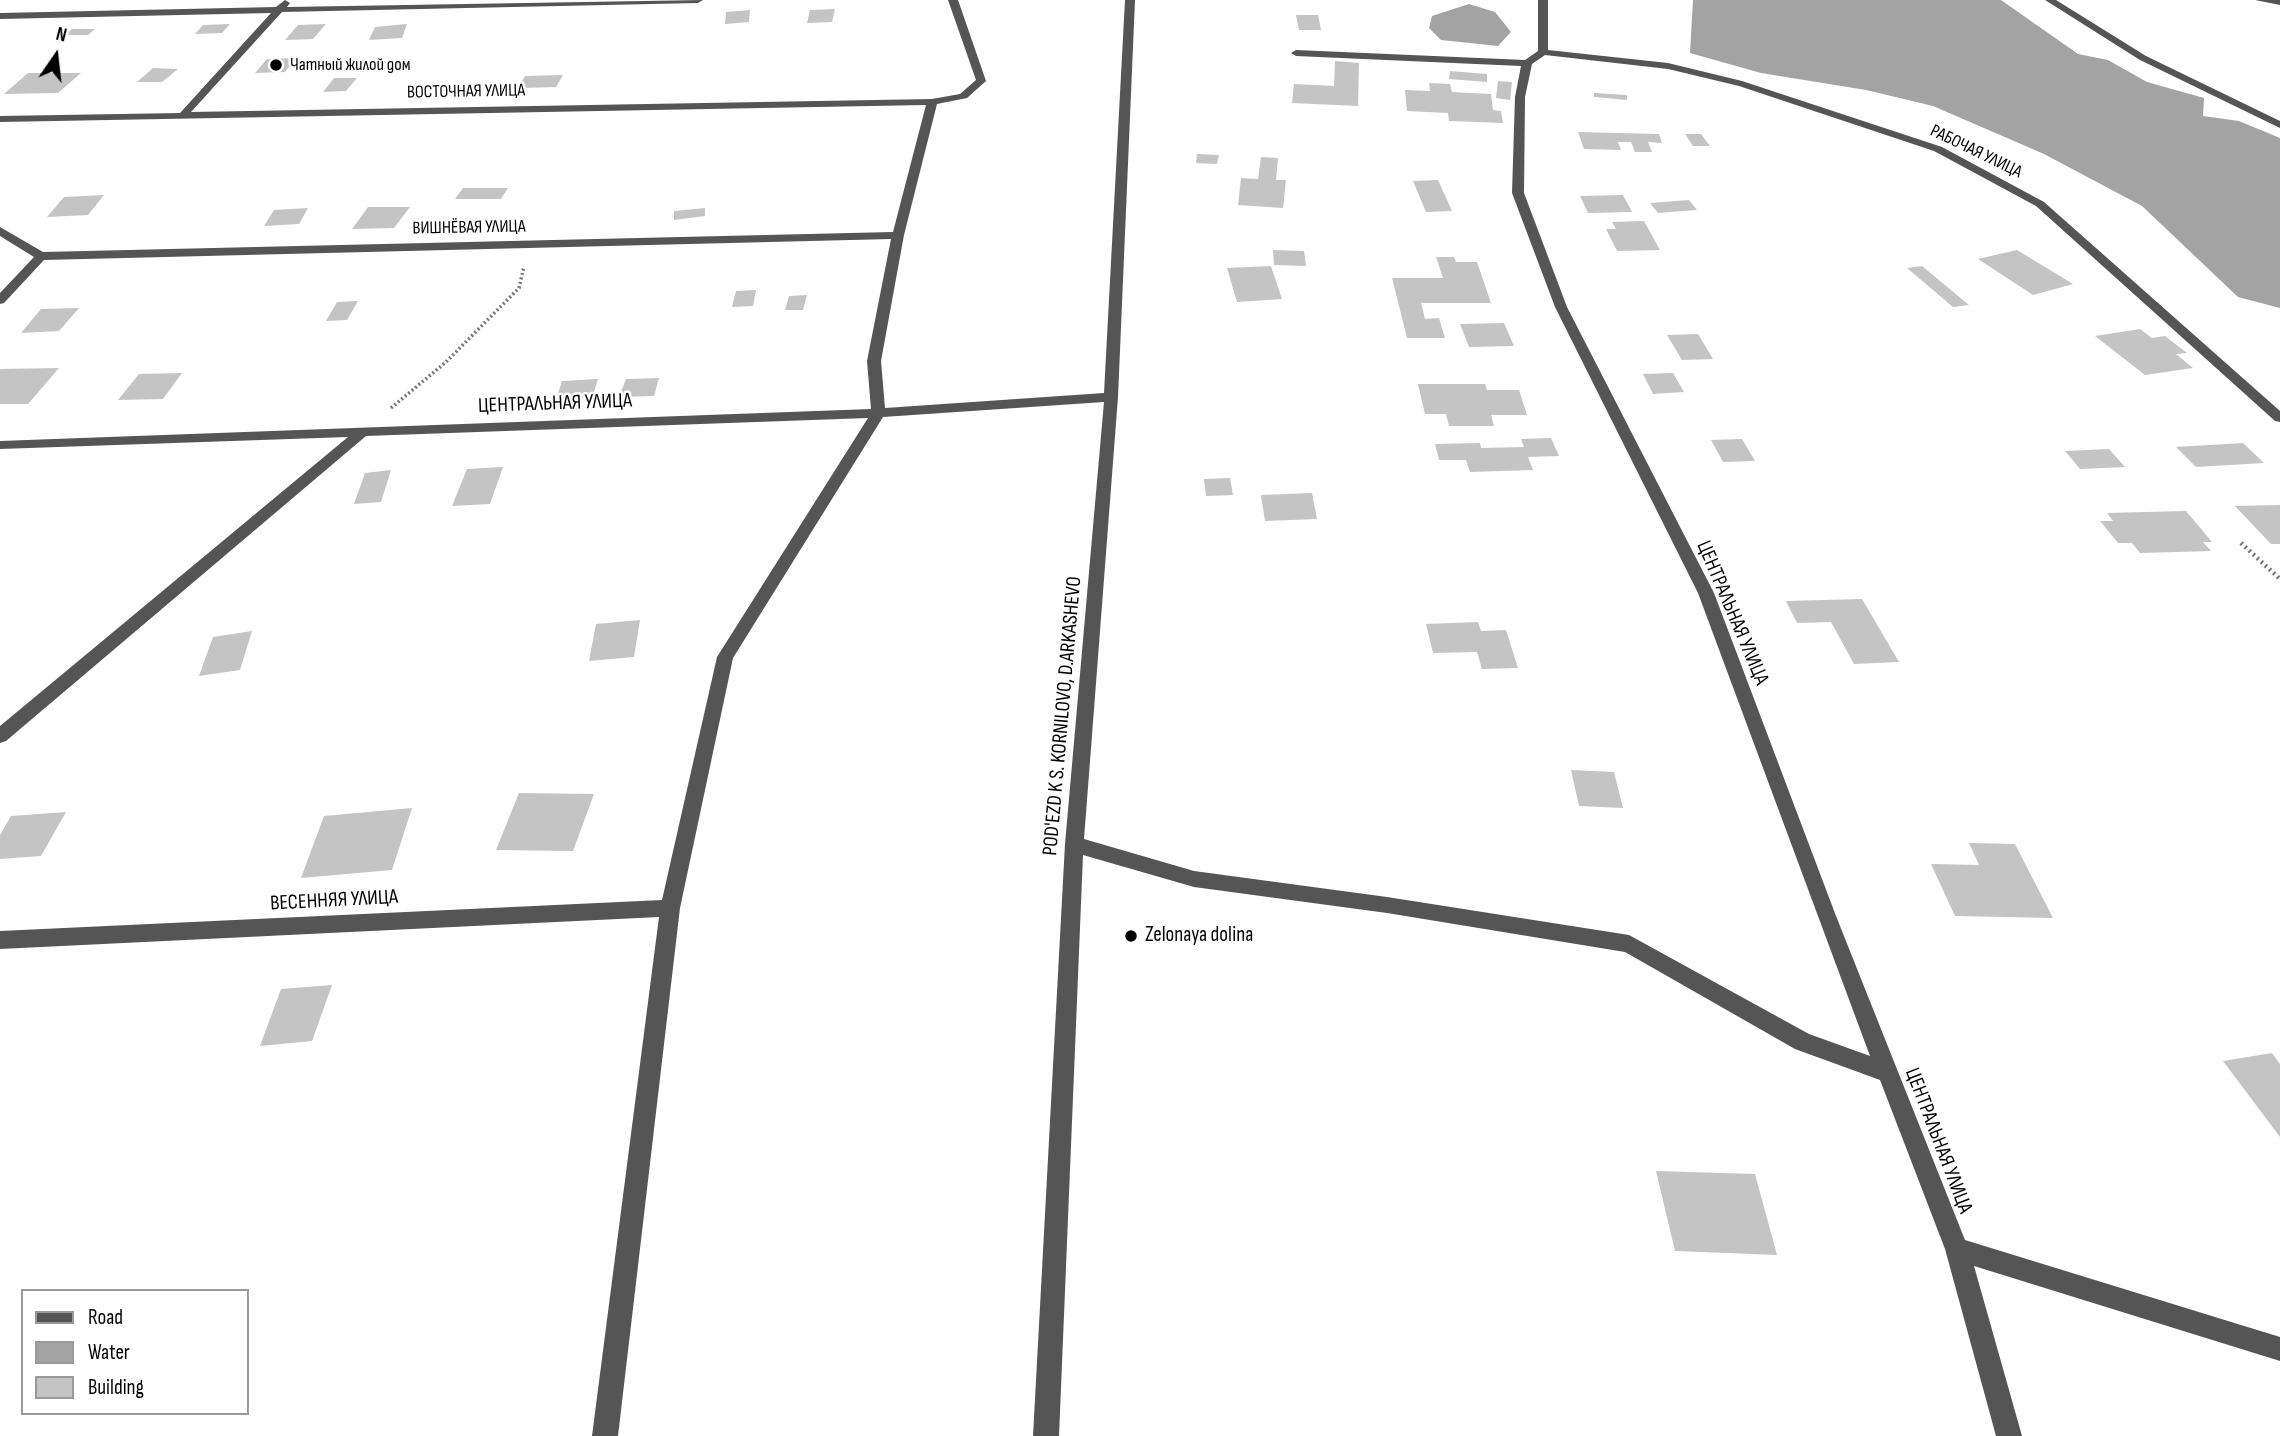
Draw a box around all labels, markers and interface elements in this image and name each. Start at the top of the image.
north arrow [21,21,91,91]
text: N [53,23,69,48]
place label: Чатный жилой дом [290,54,411,76]
marker: Чатный жилой дом [268,57,284,73]
street label: ВОСТОЧНАЯ УЛИЦА [407,80,525,104]
street label: РАБОЧАЯ УЛИЦА [1927,120,2025,184]
street label: ВИШНЁВАЯ УЛИЦА [412,216,526,240]
street label: ЦЕНТРАЛЬНАЯ УЛИЦА [478,389,632,419]
street label: ЦЕНТРАЛЬНАЯ УЛИЦА [1690,537,1774,689]
street label: POD'EZD K S. KORNILOVO, D.ARKASHEVO [1038,575,1088,857]
street label: ВЕСЕННЯЯ УЛИЦА [269,885,399,917]
place label: Zelonaya dolina [1145,923,1253,949]
marker: Zelonaya dolina [1123,928,1139,944]
street label: ЦЕНТРАЛЬНАЯ УЛИЦА [1899,1065,1977,1217]
legend [21,1289,248,1415]
text: Road [88,1305,123,1330]
text: Water [88,1340,130,1365]
text: Building [88,1375,144,1400]

